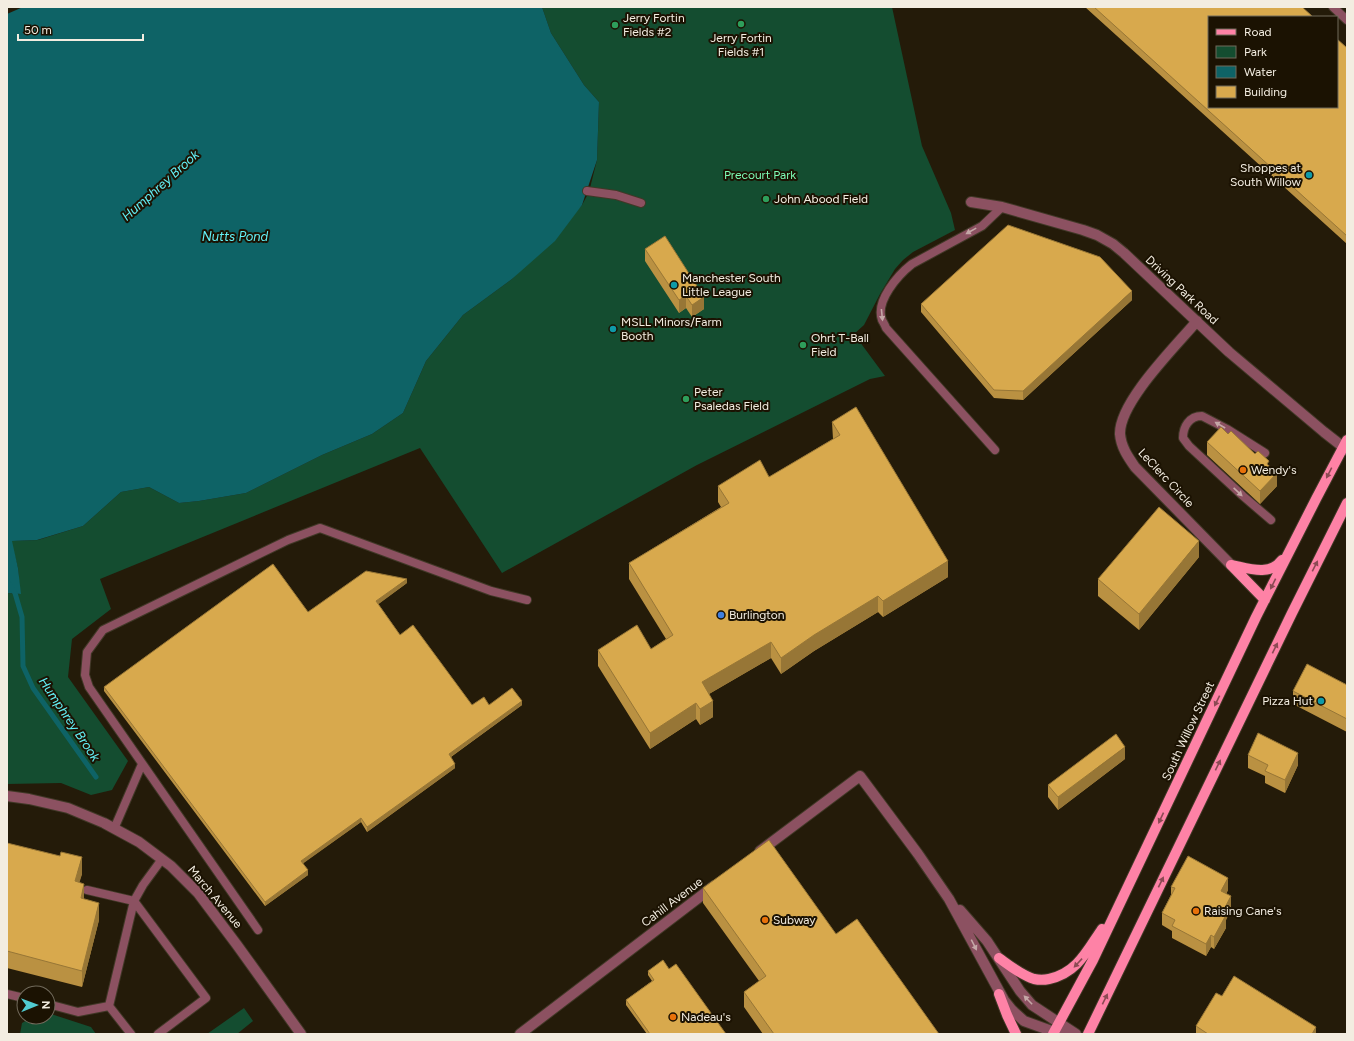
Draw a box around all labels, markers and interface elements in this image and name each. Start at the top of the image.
place label: Jerry Fortin Fields #2 [623,11,685,39]
scale bar [18,16,143,42]
legend [1208,16,1338,108]
marker: Jerry Fortin Fields #1 [736,19,746,29]
marker: Jerry Fortin Fields #2 [610,20,620,30]
text: 50 m [24,23,52,37]
text: Road [1244,25,1272,39]
place label: Jerry Fortin Fields #1 [710,31,772,59]
text: Park [1244,45,1267,59]
text: Water [1244,65,1276,79]
text: Building [1244,85,1287,99]
water label: Humphrey Brook [119,146,202,224]
place label: Shoppes at South Willow [1230,161,1302,189]
park label: Precourt Park [724,168,796,182]
marker: Shoppes at South Willow [1304,170,1314,180]
place label: John Abood Field [774,192,868,206]
marker: John Abood Field [761,194,771,204]
one-way arrow [966,228,977,235]
water label: Nutts Pond [202,229,269,244]
street label: Driving Park Road [1143,253,1221,327]
place label: Manchester South Little League [682,271,781,299]
marker: Manchester South Little League [669,280,679,290]
one-way arrow [879,309,885,321]
place label: MSLL Minors/Farm Booth [621,315,722,343]
marker: MSLL Minors/Farm Booth [608,324,618,334]
place label: Ohrt T-Ball Field [811,331,869,359]
marker: Ohrt T-Ball Field [798,340,808,350]
place label: Peter Psaledas Field [694,385,769,413]
marker: Peter Psaledas Field [681,394,691,404]
one-way arrow [1214,422,1225,429]
street label: LeClerc Circle [1135,446,1197,511]
place label: Wendy's [1251,463,1297,477]
marker: Wendy's [1238,465,1248,475]
one-way arrow [1326,467,1332,479]
one-way arrow [1233,487,1243,496]
one-way arrow [1312,560,1318,572]
one-way arrow [1270,578,1276,589]
place label: Burlington [729,608,785,622]
marker: Burlington [716,610,726,620]
one-way arrow [1272,642,1278,654]
water label: Humphrey Brook [36,674,104,765]
street label: South Willow Street [1159,679,1217,783]
place label: Pizza Hut [1262,694,1313,708]
one-way arrow [1214,695,1220,706]
marker: Pizza Hut [1316,696,1326,706]
one-way arrow [1215,759,1221,771]
one-way arrow [1158,812,1164,824]
street label: March Avenue [185,863,245,931]
street label: Cahill Avenue [639,874,706,930]
one-way arrow [1158,876,1164,888]
place label: Raising Cane's [1204,904,1282,918]
marker: Raising Cane's [1191,906,1201,916]
place label: Subway [773,913,816,927]
marker: Subway [760,915,770,925]
one-way arrow [971,940,977,951]
one-way arrow [1073,958,1083,968]
north arrow [16,985,56,1025]
one-way arrow [1102,993,1108,1005]
one-way arrow [1023,995,1033,1005]
text: N [39,1000,52,1009]
place label: Nadeau's [681,1010,731,1024]
marker: Nadeau's [668,1012,678,1022]

